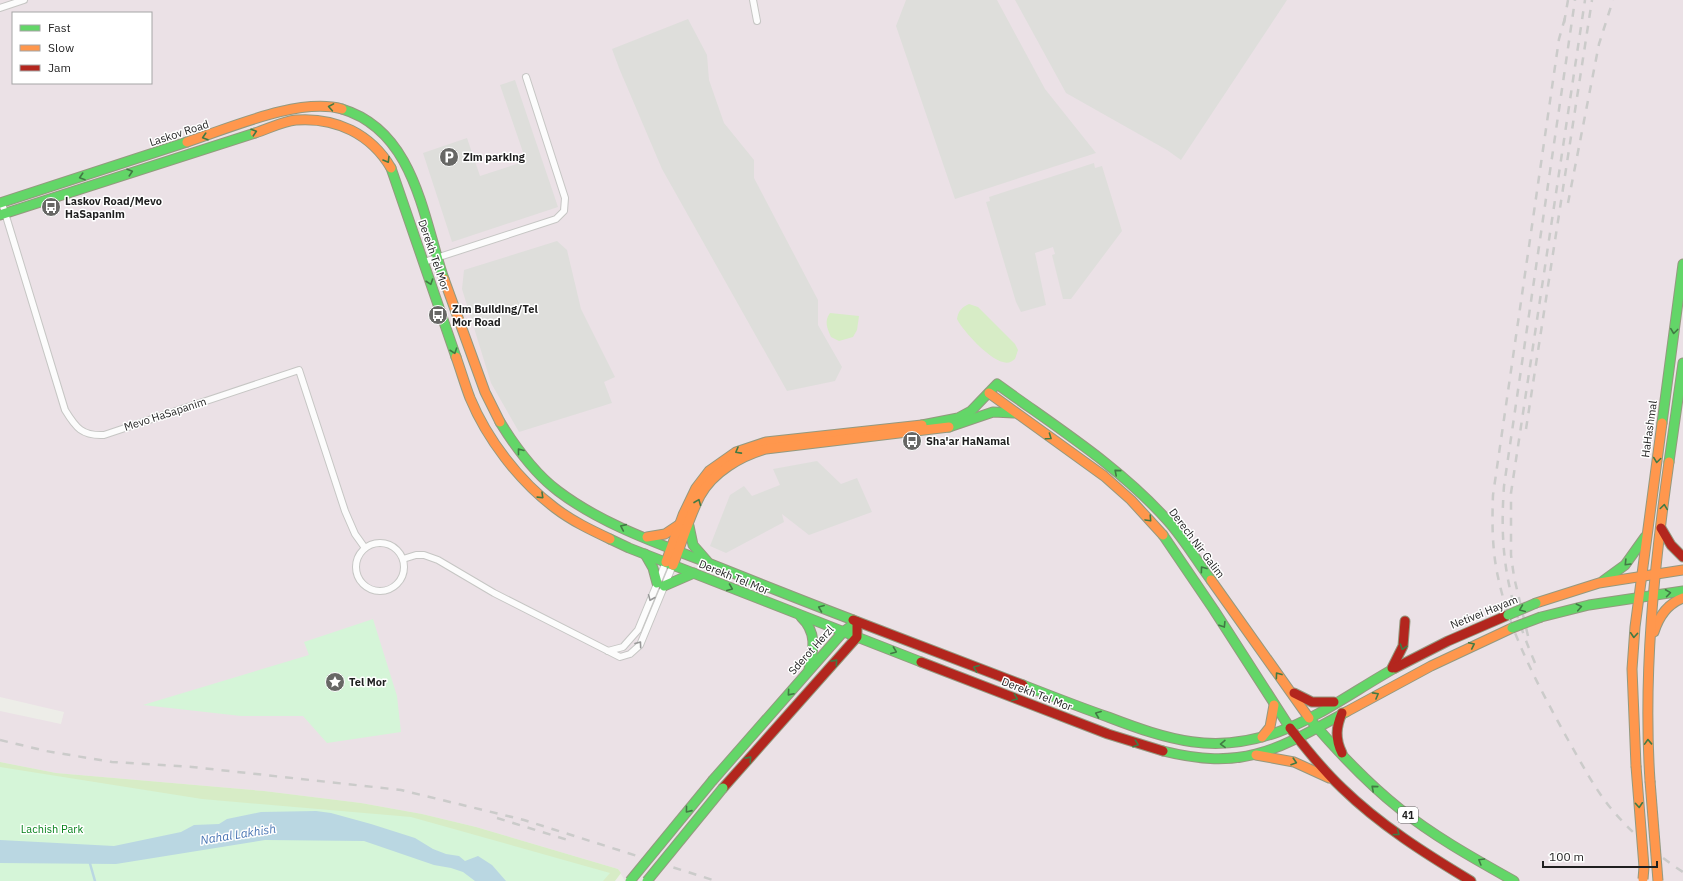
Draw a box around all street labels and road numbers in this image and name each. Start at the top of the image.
street label: Laskov Road [147,117,211,149]
street label: Derekh Tel Mor [415,218,453,292]
street label: Mevo HaSapanim [122,394,208,434]
street label: HaHashmal [1638,400,1660,458]
street label: Derech Nir Galim [1166,505,1228,581]
street label: Derekh Tel Mor [697,557,771,597]
street label: Netivei Hayam [1448,592,1520,632]
street label: Sderot Herzl [785,623,837,677]
street label: Derekh Tel Mor [1000,674,1074,714]
road number: 41 [1398,807,1418,823]

